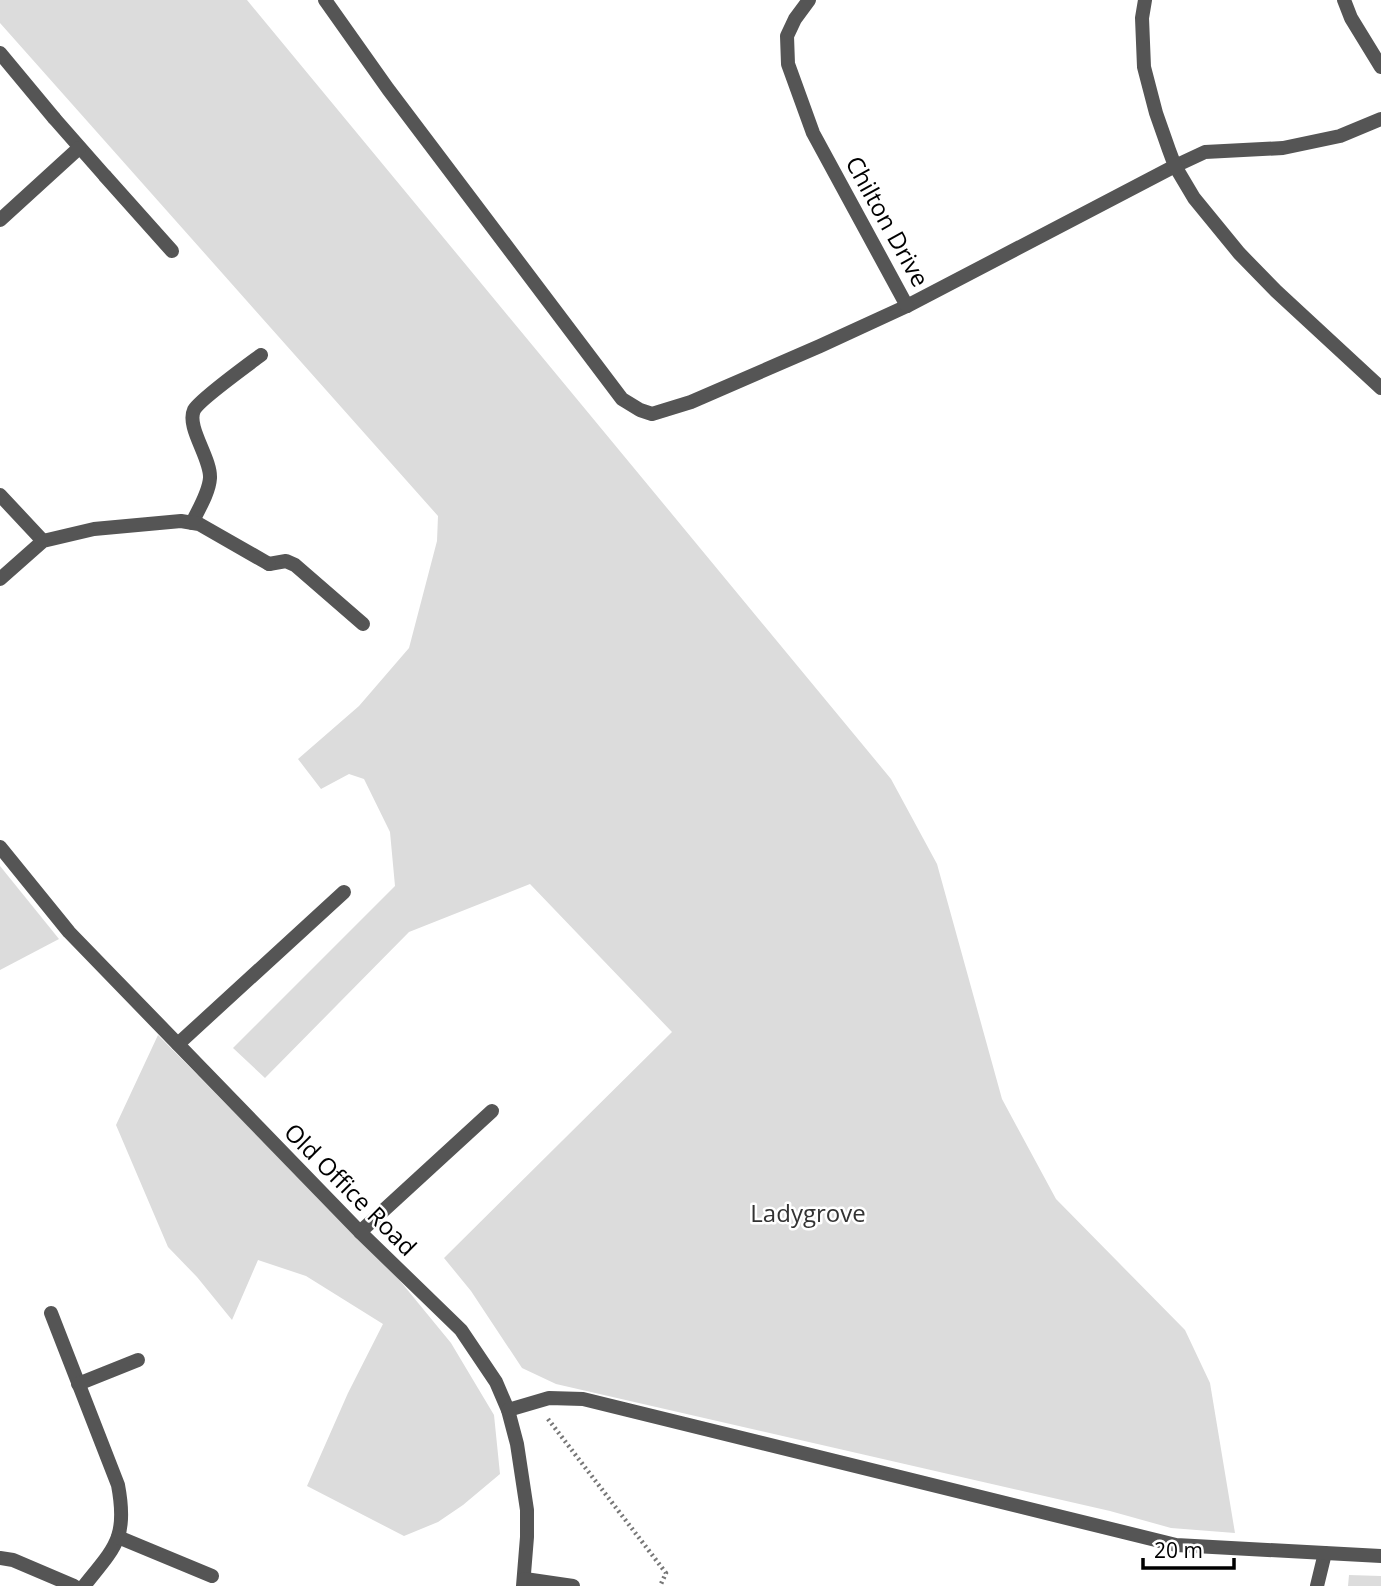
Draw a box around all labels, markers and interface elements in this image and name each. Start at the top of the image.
street label: Chilton Drive [839,150,937,292]
street label: Old Office Road [277,1115,425,1263]
park label: Ladygrove [750,1196,866,1229]
scale bar [1143,1526,1234,1570]
text: 20 m [1154,1536,1203,1564]

